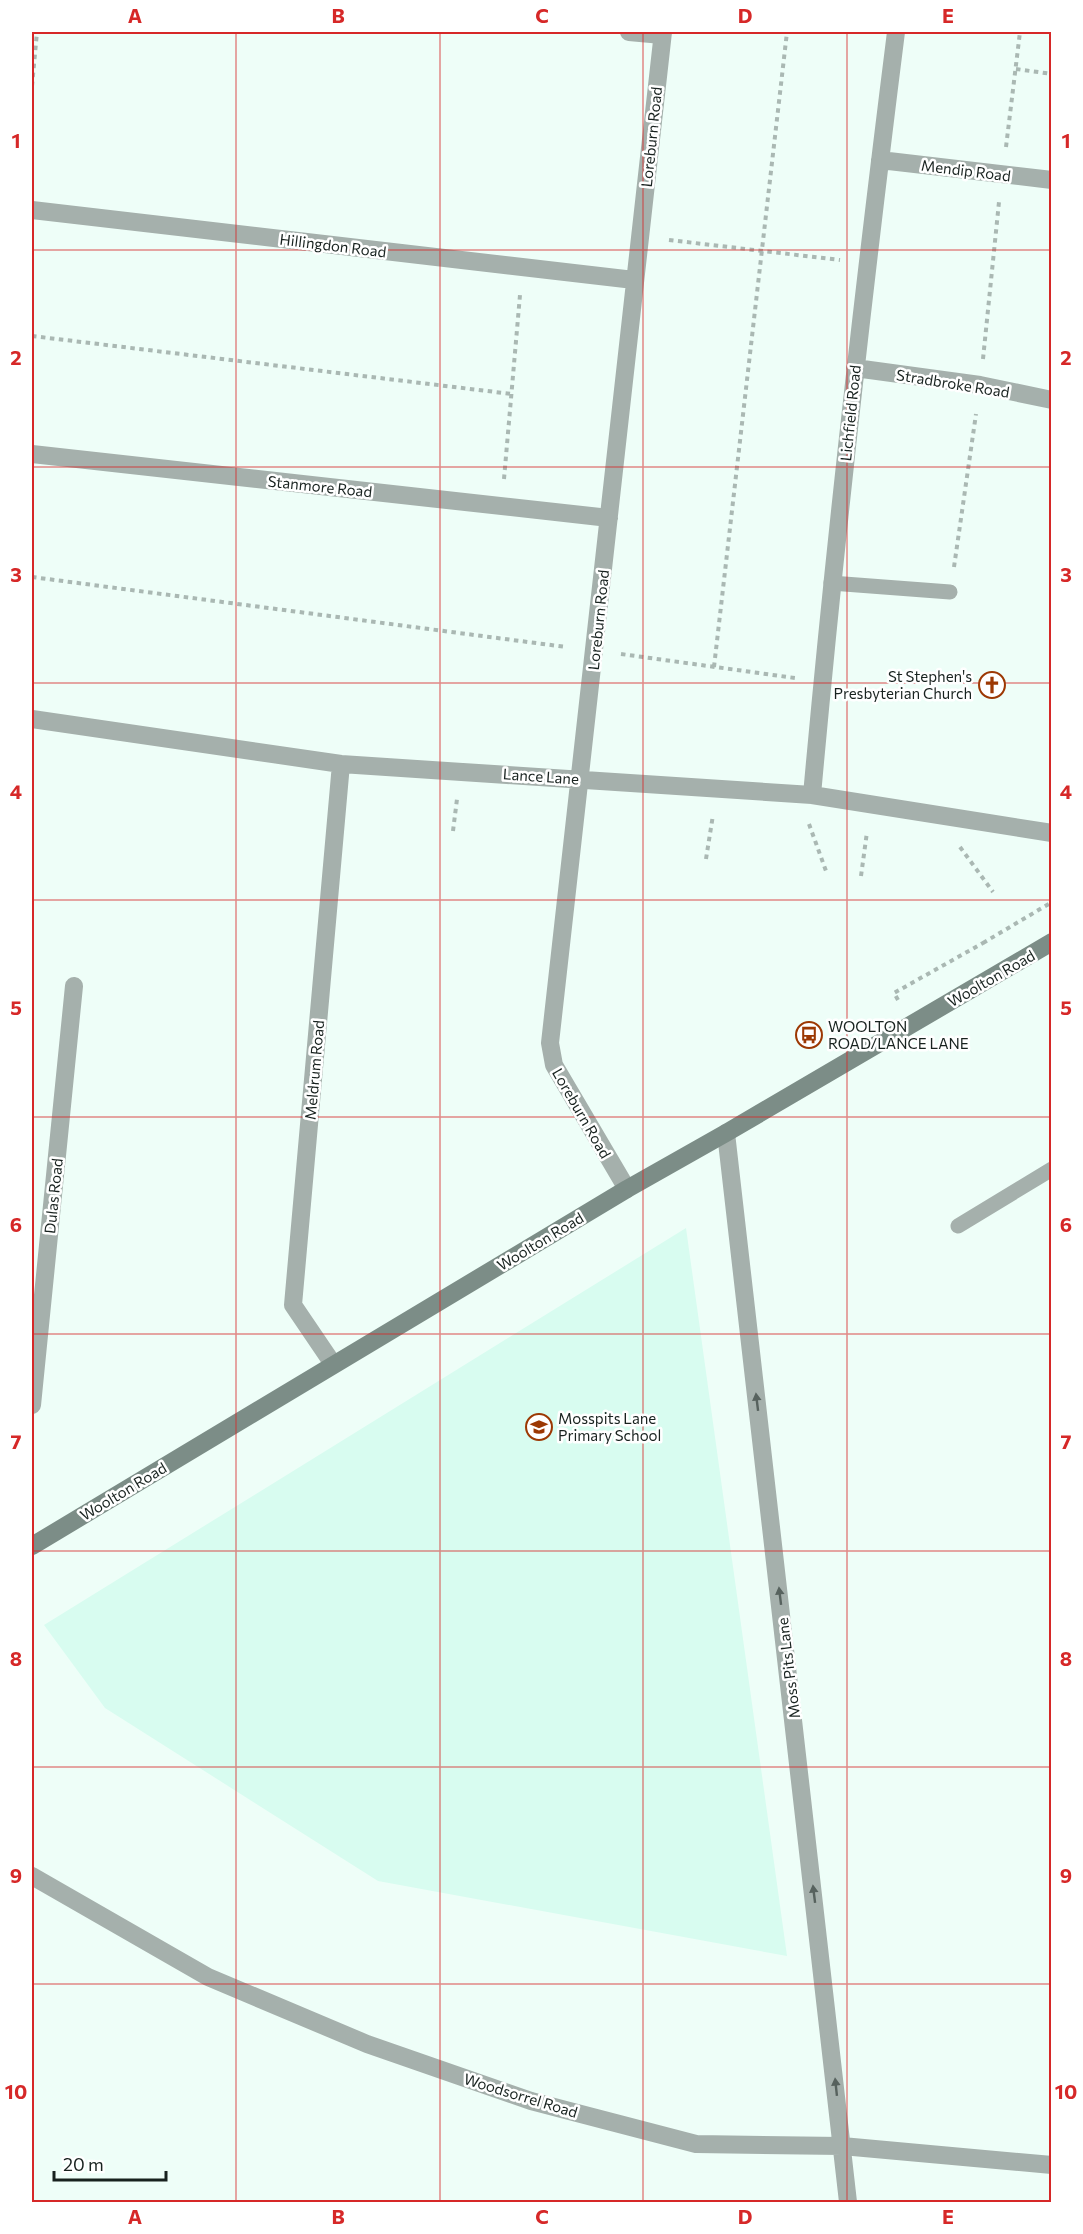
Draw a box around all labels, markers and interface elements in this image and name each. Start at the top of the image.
text: A [128,3,142,27]
text: B [331,3,345,27]
text: C [535,3,549,27]
text: D [738,3,752,27]
text: E [942,3,954,27]
street label: Loreburn Road [637,86,665,188]
text: 1 [11,128,21,152]
text: 1 [1061,128,1071,152]
street label: Mendip Road [920,156,1012,184]
street label: Hillingdon Road [279,230,387,260]
text: 2 [10,345,22,369]
text: 2 [1060,345,1072,369]
street label: Lichfield Road [836,364,864,462]
street label: Stradbroke Road [895,365,1011,401]
street label: Stanmore Road [267,472,373,500]
text: 3 [10,562,22,586]
text: 3 [1060,562,1072,586]
street label: Loreburn Road [584,569,612,671]
place label: St Stephen's Presbyterian Church [834,667,972,702]
church icon: St Stephen's Presbyterian Church [977,670,1007,700]
street label: Lance Lane [502,764,580,788]
text: 4 [10,779,22,803]
text: 4 [1060,779,1072,803]
street label: Woolton Road [944,946,1038,1010]
text: 5 [10,995,22,1019]
text: 5 [1060,995,1072,1019]
place label: WOOLTON ROAD/LANCE LANE [828,1017,969,1052]
street label: Meldrum Road [301,1019,327,1121]
bus stop icon: WOOLTON ROAD/LANCE LANE [794,1020,824,1050]
street label: Loreburn Road [549,1065,615,1161]
street label: Dulas Road [40,1157,66,1235]
street label: Woolton Road [494,1208,586,1274]
text: 6 [10,1212,22,1236]
text: 6 [1060,1212,1072,1236]
one-way arrow [752,1392,762,1411]
place label: Mosspits Lane Primary School [558,1409,661,1444]
school or university icon: Mosspits Lane Primary School [524,1412,554,1442]
text: 7 [11,1429,22,1453]
text: 7 [1061,1429,1072,1453]
street label: Woolton Road [77,1458,169,1524]
one-way arrow [775,1586,784,1605]
street label: Moss Pits Lane [773,1616,803,1720]
text: 8 [10,1646,22,1670]
text: 8 [1060,1646,1072,1670]
text: 9 [10,1863,22,1887]
text: 9 [1060,1863,1072,1887]
one-way arrow [809,1884,818,1903]
street label: Woodsorrel Road [462,2069,580,2121]
one-way arrow [831,2078,841,2097]
text: 10 [5,2079,27,2103]
text: 10 [1055,2079,1077,2103]
scale bar [54,2144,166,2182]
text: 20 m [63,2153,104,2175]
text: A [128,2204,142,2228]
text: B [331,2204,345,2228]
text: C [535,2204,549,2228]
text: D [738,2204,752,2228]
text: E [942,2204,954,2228]

